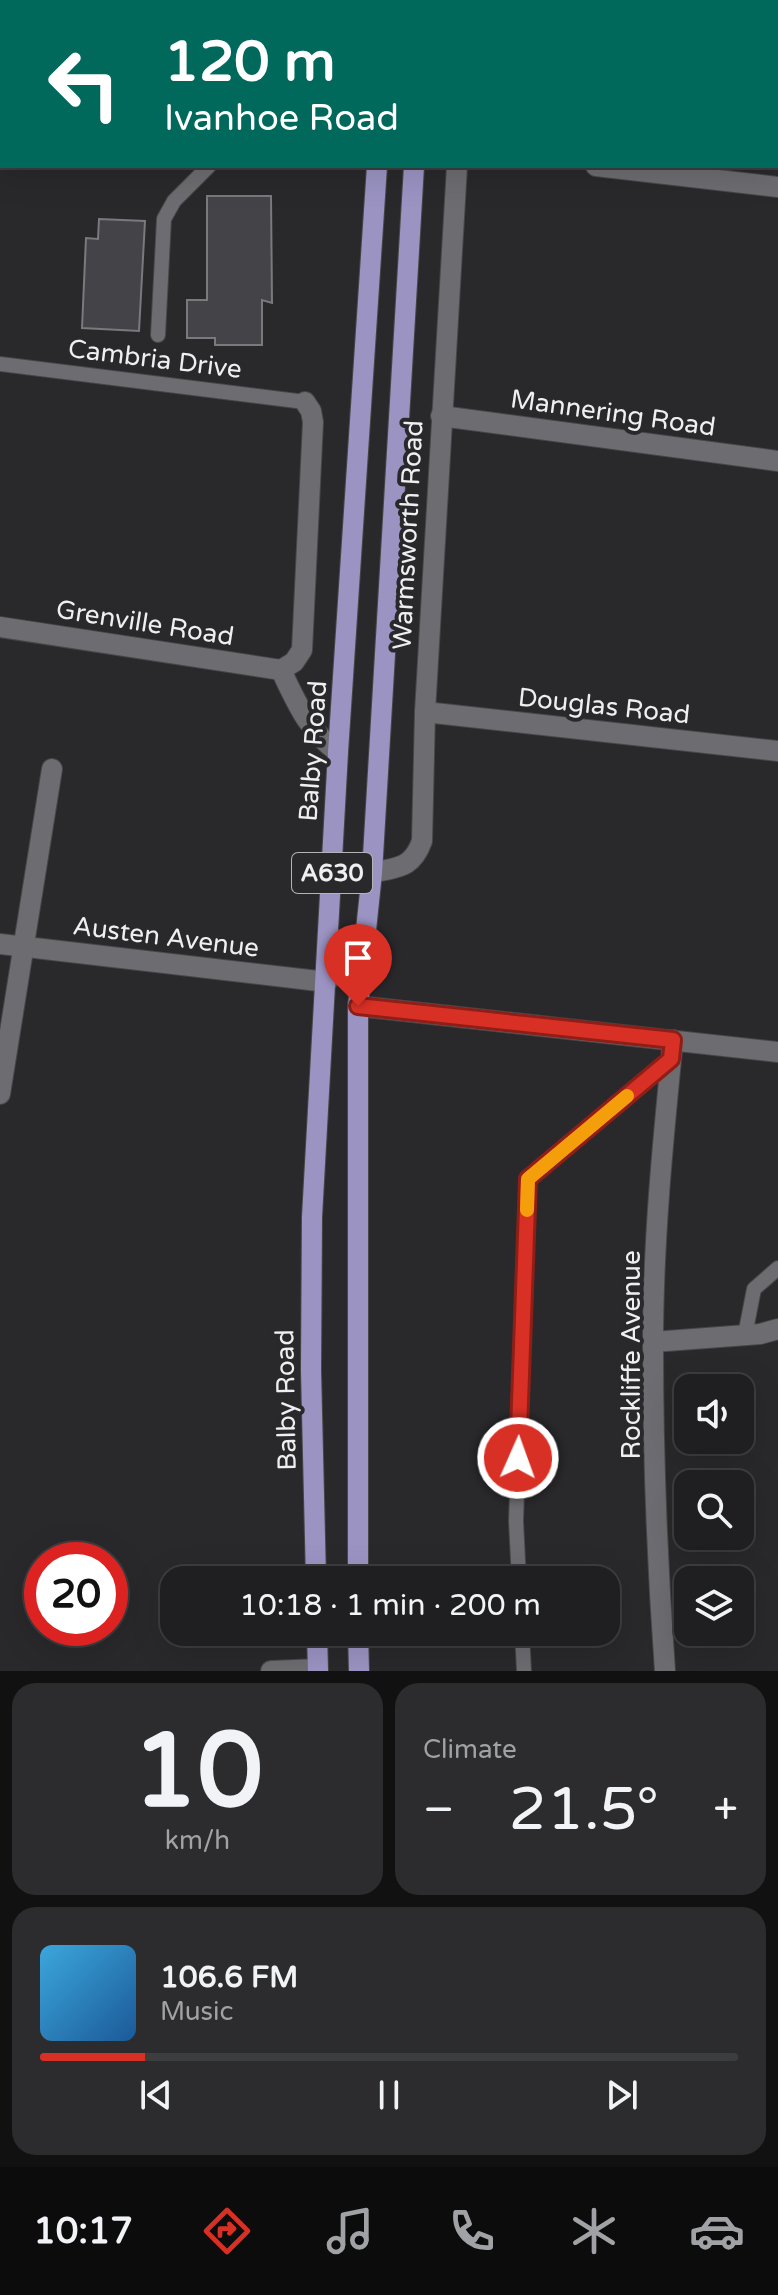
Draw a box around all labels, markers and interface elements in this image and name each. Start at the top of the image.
text: 120 m [164,29,335,96]
icon: left [32,32,136,136]
text: Ivanhoe Road [164,97,399,140]
street label: Cambria Drive [66,333,244,385]
street label: Mannering Road [508,383,718,443]
street label: Warmsworth Road [386,419,430,651]
street label: Grenville Road [54,594,236,652]
street label: Balby Road [293,679,333,823]
street label: Douglas Road [516,682,692,730]
road number: A630 [292,853,372,893]
street label: Austen Avenue [71,910,261,964]
pin [324,924,392,1006]
icon: arrive [336,936,380,980]
street label: Rockliffe Avenue [616,1250,647,1460]
street label: Balby Road [269,1329,303,1471]
map controls [674,1374,754,1646]
button: sound [674,1374,754,1454]
position arrow [476,1416,560,1500]
button: search [674,1470,754,1550]
speed limit sign: 20 [24,1542,128,1646]
button: layers [674,1566,754,1646]
text: 10:18 · 1 min · 200 m [239,1587,541,1624]
text: 10 [132,1710,263,1835]
text: Climate [423,1734,517,1765]
text: 21.5° [509,1774,659,1846]
text: − [423,1784,454,1837]
text: + [713,1784,738,1837]
text: km/h [165,1825,230,1856]
text: 106.6 FM [160,1959,298,1996]
text: Music [160,1996,233,2027]
icon: previous [134,2073,178,2117]
icon: pause [367,2073,411,2117]
icon: next [600,2073,644,2117]
icon: directions [199,2203,255,2259]
icon: music [322,2203,378,2259]
icon: phone [444,2203,500,2259]
icon: climate [566,2203,622,2259]
icon: car [689,2203,745,2259]
text: 10:17 [33,2210,133,2253]

